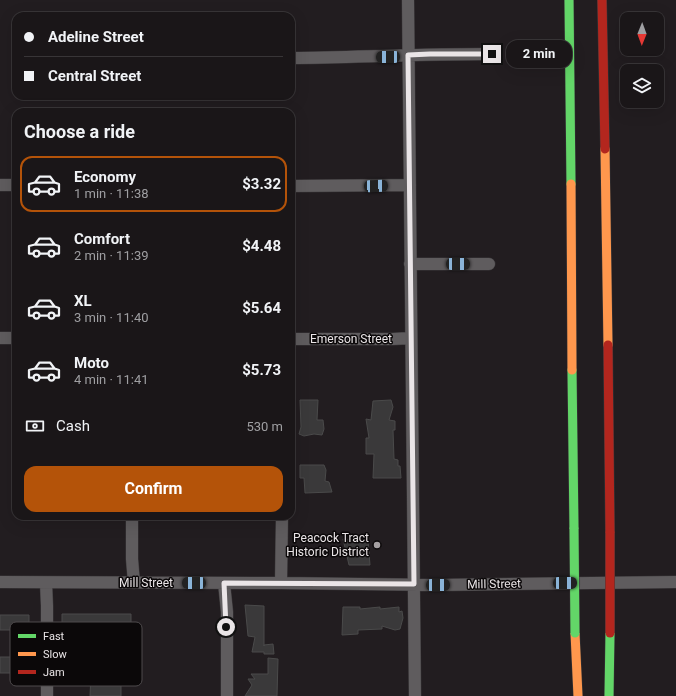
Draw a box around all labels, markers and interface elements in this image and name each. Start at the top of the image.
north arrow [620,12,664,56]
map controls [620,12,664,108]
text: Adeline Street [48,28,144,46]
callout: 2 min [506,40,572,68]
route end [483,45,501,63]
text: 2 min [523,46,555,61]
car [376,51,400,63]
button: layers [620,64,664,108]
text: Central Street [48,67,141,85]
text: Choose a ride [24,121,135,142]
icon: car [26,166,62,202]
text: Economy [74,168,136,186]
text: $3.32 [242,175,281,193]
car [364,180,388,192]
text: 1 min · 11:38 [74,186,149,201]
icon: car [26,228,62,264]
text: Comfort [74,230,130,248]
text: $4.48 [242,237,281,255]
text: 2 min · 11:39 [74,248,149,263]
car [446,258,470,270]
icon: car [26,290,62,326]
text: XL [74,292,92,310]
text: $5.64 [242,299,281,317]
text: 3 min · 11:40 [74,310,149,325]
street label: Emerson Street [310,332,392,346]
icon: car [26,352,62,388]
text: Moto [74,354,109,372]
text: $5.73 [242,361,281,379]
text: 4 min · 11:41 [74,372,149,387]
icon: cash [24,415,46,437]
text: Cash [56,417,90,435]
text: 530 m [246,419,283,434]
button: Confirm [24,466,283,512]
place label: Peacock Tract Historic District [286,531,369,559]
marker: Peacock Tract Historic District [372,540,382,550]
street label: Mill Street [119,576,173,590]
car [182,577,206,589]
street label: Mill Street [467,577,521,591]
car [553,577,577,589]
car [426,579,450,591]
route start [217,618,235,636]
legend [10,622,142,686]
text: Fast [43,630,65,643]
text: Slow [43,648,67,661]
text: Jam [43,666,65,679]

